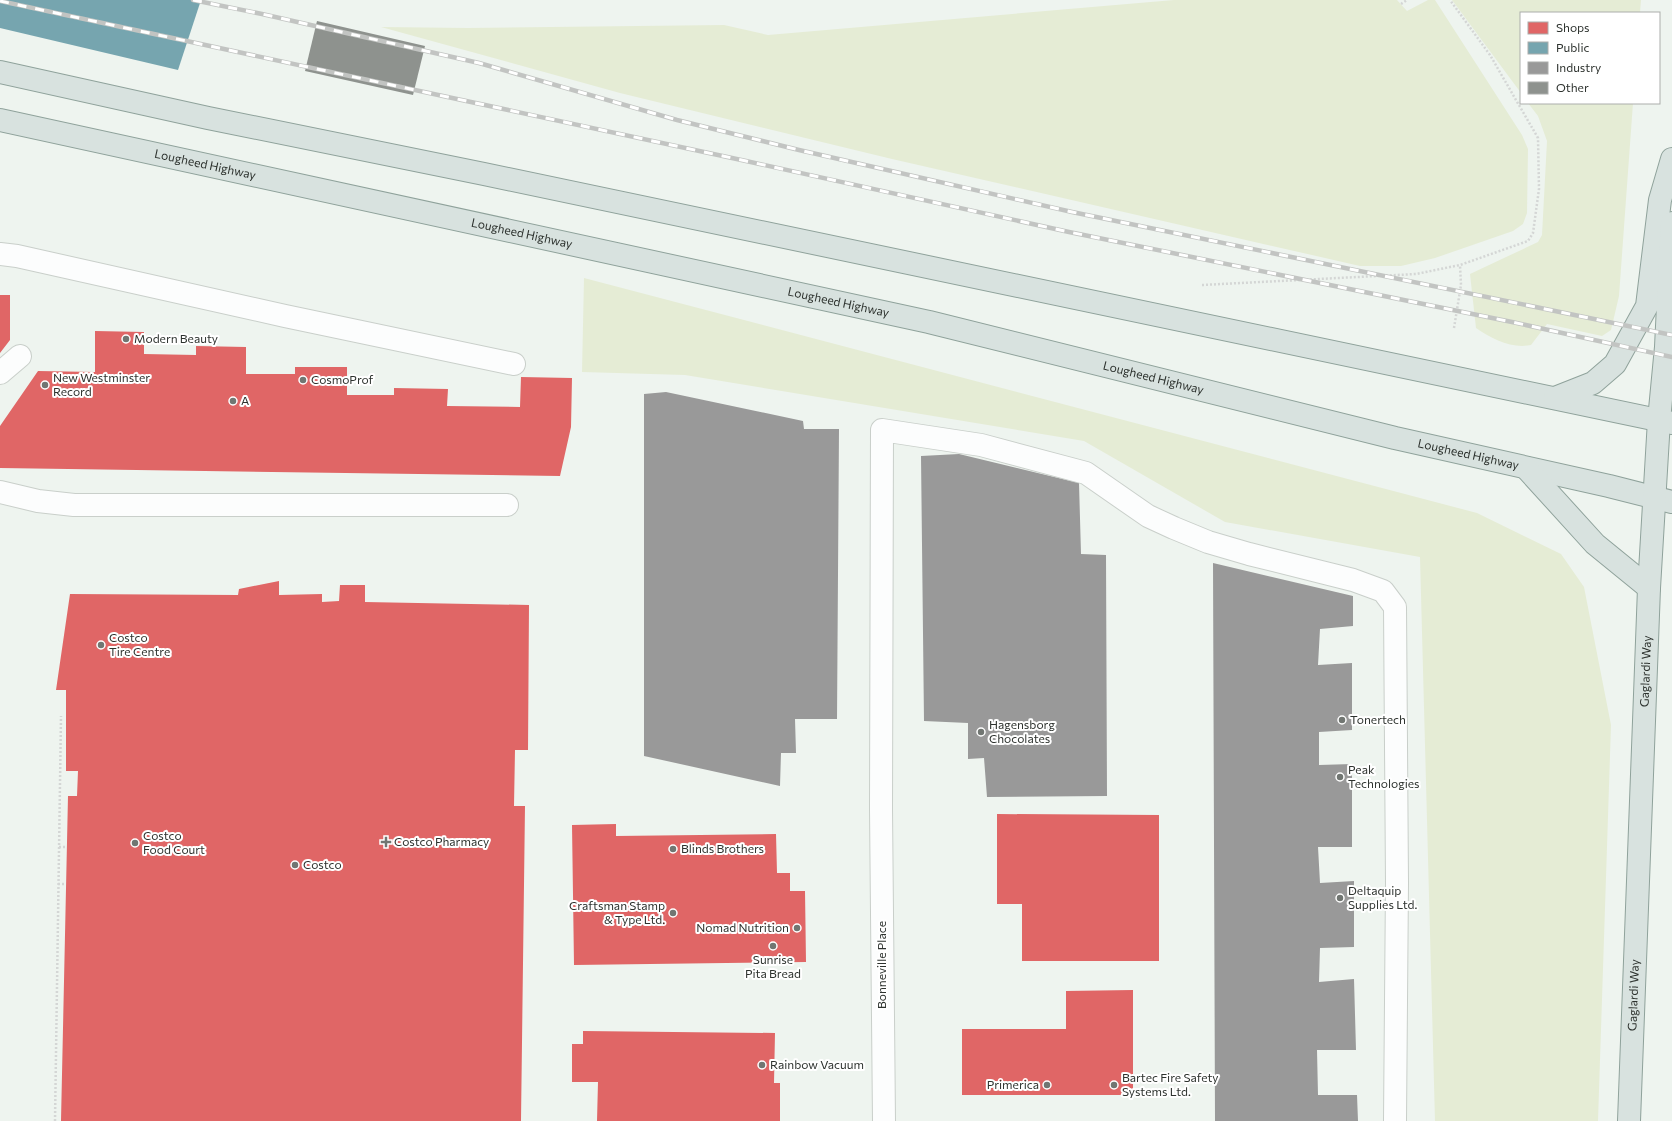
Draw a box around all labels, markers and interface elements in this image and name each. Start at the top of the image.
legend [1520,12,1660,104]
text: Shops [1556,20,1590,34]
text: Public [1556,40,1589,54]
text: Industry [1556,60,1601,74]
text: Other [1556,80,1589,94]
street label: Lougheed Highway [153,146,257,181]
street label: Lougheed Highway [470,215,574,250]
street label: Lougheed Highway [787,284,891,319]
place label: Modern Beauty [134,331,218,345]
marker: Modern Beauty [121,334,131,344]
street label: Lougheed Highway [1102,358,1206,396]
place label: New Westminster Record [53,370,150,398]
place label: CosmoProf [311,372,374,386]
marker: CosmoProf [298,375,308,385]
marker: New Westminster Record [40,380,50,390]
place label: A [241,393,249,407]
marker: A [228,396,238,406]
street label: Lougheed Highway [1417,435,1520,472]
place label: Costco Tire Centre [109,630,170,658]
street label: Gaglardi Way [1637,635,1653,707]
marker: Costco Tire Centre [96,640,106,650]
place label: Tonertech [1350,712,1406,726]
marker: Tonertech [1337,715,1347,725]
place label: Hagensborg Chocolates [989,717,1055,745]
marker: Hagensborg Chocolates [976,727,986,737]
place label: Peak Technologies [1348,762,1420,790]
marker: Peak Technologies [1335,772,1345,782]
place label: Costco Food Court [143,828,205,856]
place label: Costco Pharmacy [394,834,489,848]
marker: Costco Pharmacy [381,837,391,847]
marker: Costco Food Court [130,838,140,848]
place label: Blinds Brothers [681,841,764,855]
marker: Blinds Brothers [668,844,678,854]
place label: Costco [303,857,342,871]
marker: Costco [290,860,300,870]
place label: Deltaquip Supplies Ltd. [1348,883,1417,911]
marker: Deltaquip Supplies Ltd. [1335,893,1345,903]
place label: Craftsman Stamp & Type Ltd. [569,898,665,926]
marker: Craftsman Stamp & Type Ltd. [668,908,678,918]
place label: Nomad Nutrition [696,920,789,934]
street label: Bonneville Place [874,921,888,1009]
marker: Nomad Nutrition [792,923,802,933]
marker: Sunrise Pita Bread [768,941,778,951]
place label: Sunrise Pita Bread [745,952,801,980]
street label: Gaglardi Way [1624,959,1641,1031]
place label: Rainbow Vacuum [770,1057,864,1071]
marker: Rainbow Vacuum [757,1060,767,1070]
place label: Bartec Fire Safety Systems Ltd. [1122,1070,1219,1098]
place label: Primerica [987,1077,1039,1091]
marker: Primerica [1042,1080,1052,1090]
marker: Bartec Fire Safety Systems Ltd. [1109,1080,1119,1090]

